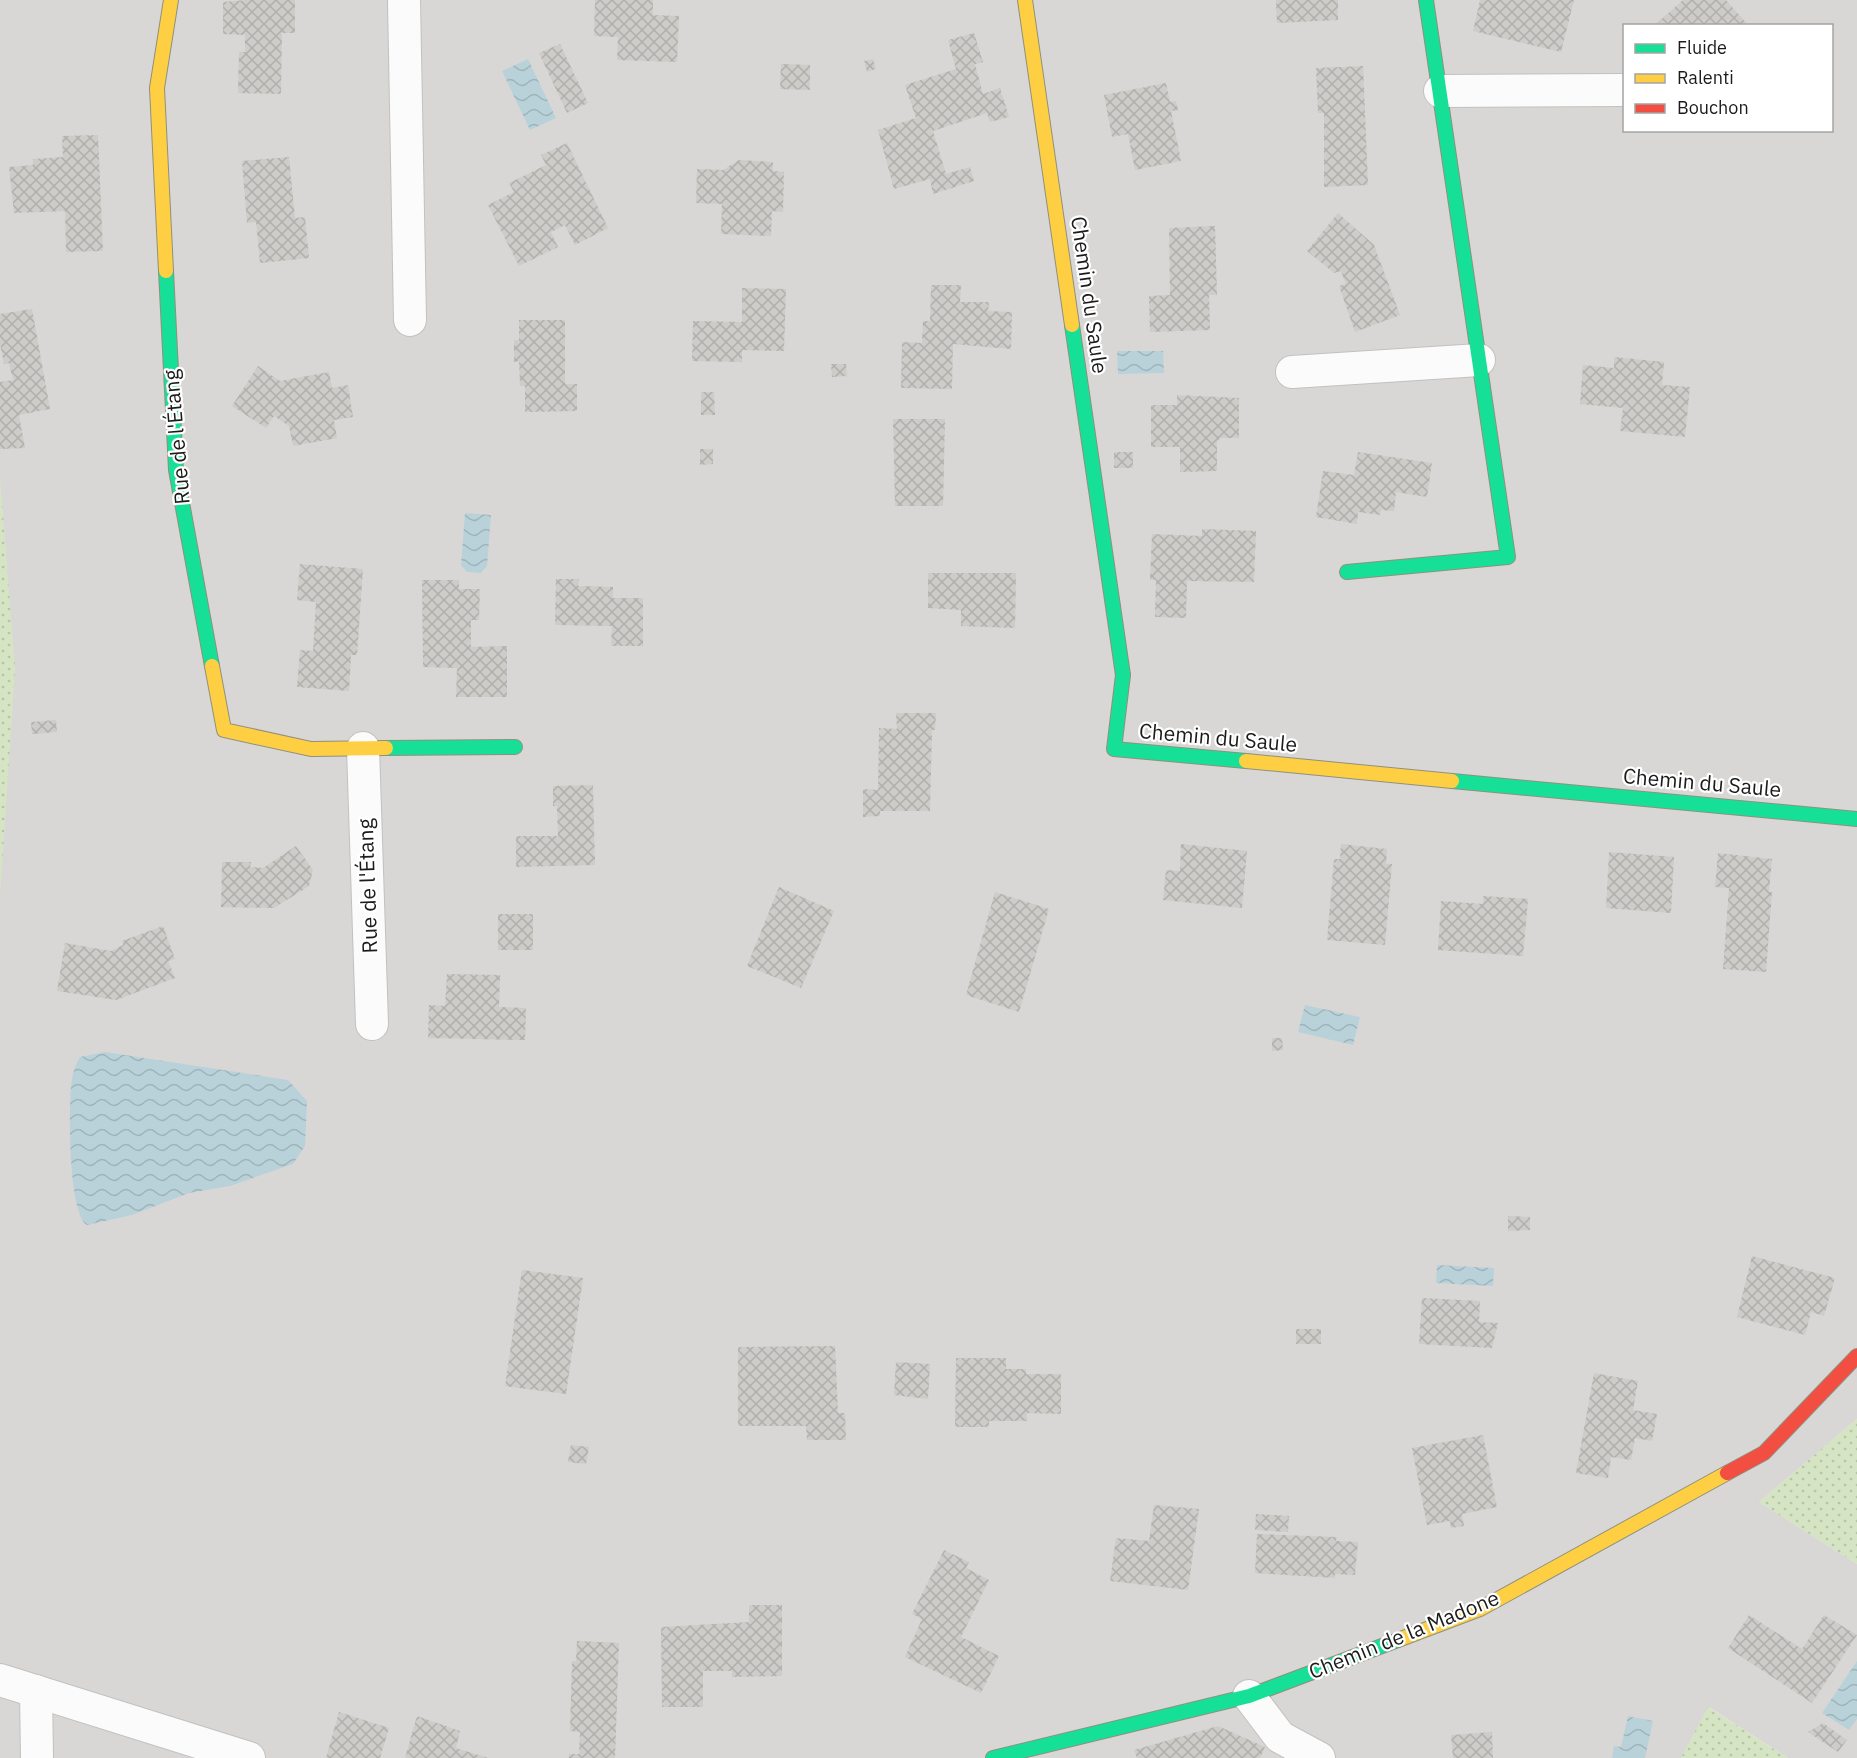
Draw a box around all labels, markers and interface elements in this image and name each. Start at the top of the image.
legend [1623,24,1833,132]
text: Fluide [1677,36,1727,59]
text: Ralenti [1677,66,1734,89]
text: Bouchon [1677,96,1749,119]
street label: Chemin du Saule [1065,214,1115,375]
street label: Rue de l'Étang [156,369,196,506]
street label: Chemin du Saule [1138,716,1298,758]
street label: Chemin du Saule [1622,761,1782,803]
street label: Rue de l'Étang [351,818,383,954]
street label: Chemin de la Madone [1304,1583,1503,1685]

